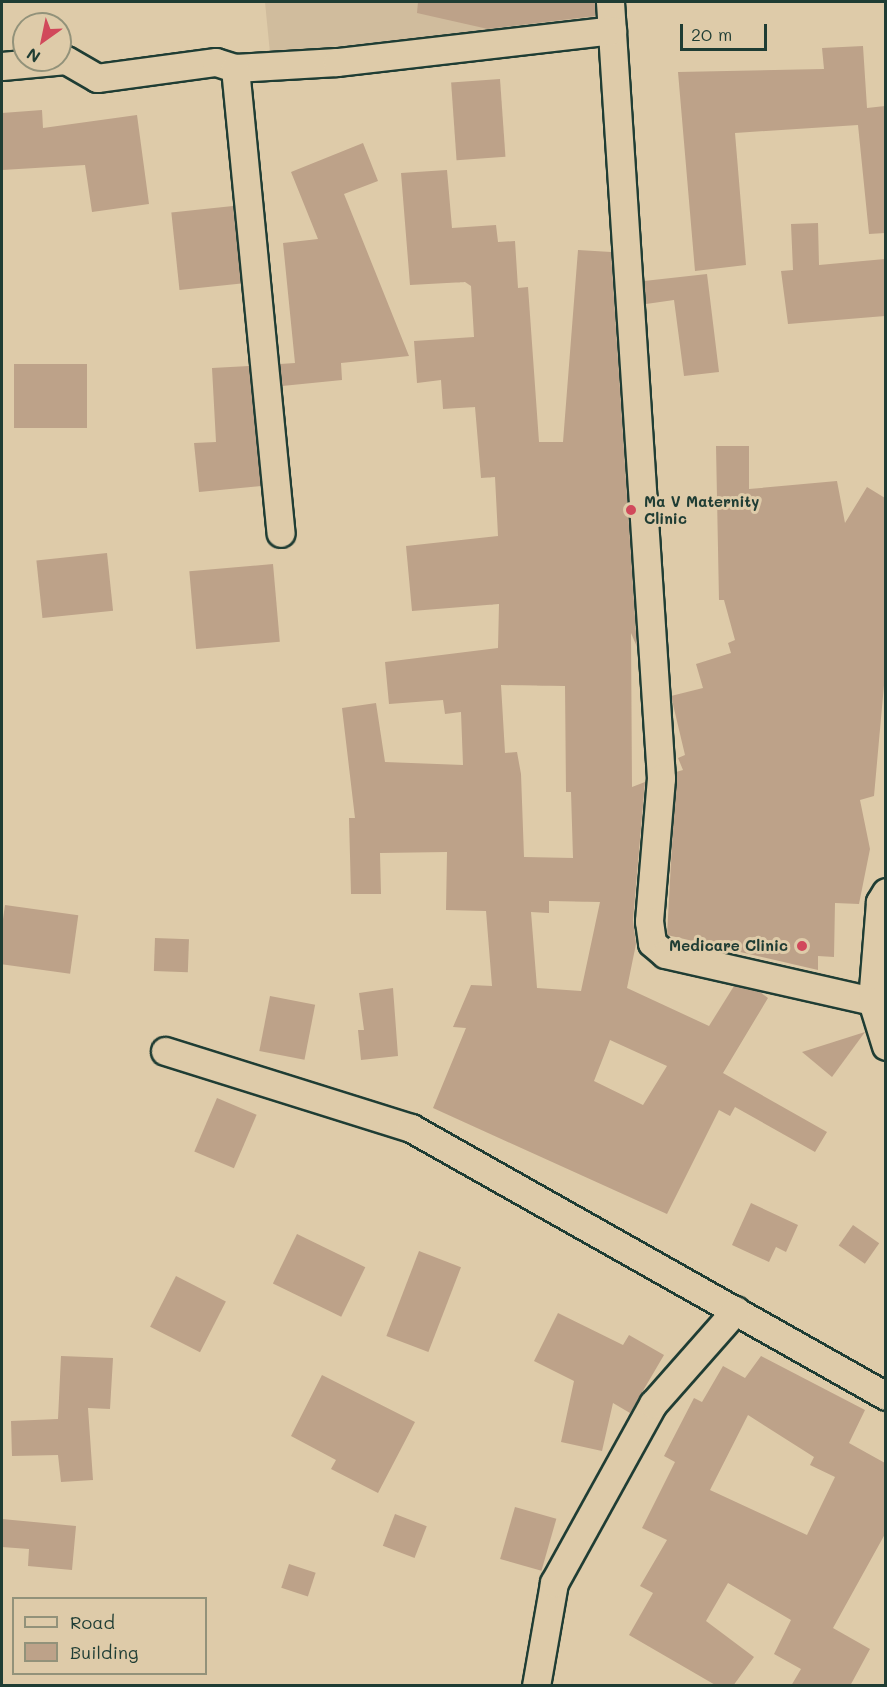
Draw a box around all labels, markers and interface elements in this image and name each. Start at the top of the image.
north arrow [12,12,72,72]
scale bar [683,12,770,50]
text: 20 m [691,22,732,46]
text: N [22,44,44,68]
place label: Ma V Maternity Clinic [644,492,759,527]
marker: Ma V Maternity Clinic [622,501,640,519]
place label: Medicare Clinic [669,937,788,955]
marker: Medicare Clinic [793,937,811,955]
legend [12,1597,207,1675]
text: Road [70,1610,115,1634]
text: Building [70,1640,138,1664]

